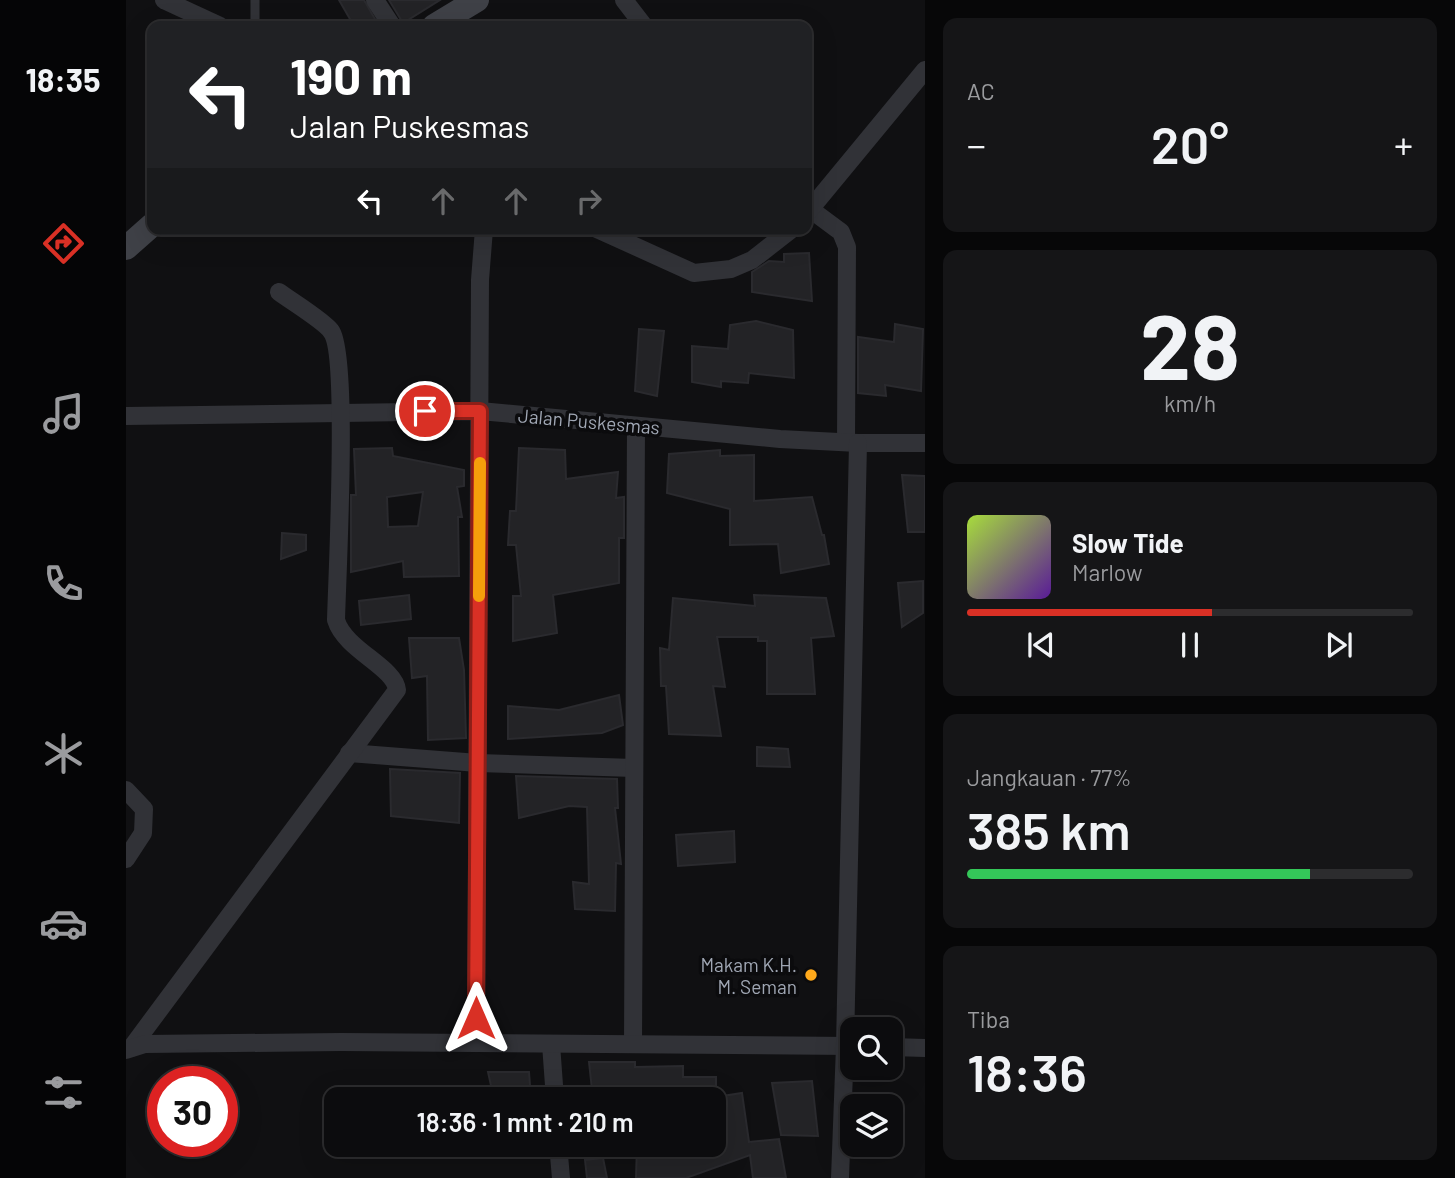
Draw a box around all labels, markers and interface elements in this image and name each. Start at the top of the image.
text: 190 m [290,46,412,105]
icon: left [175,49,266,140]
text: 18:35 [26,60,100,98]
text: AC [967,77,995,105]
text: Jalan Puskesmas [290,106,529,144]
text: 20° [1151,112,1229,174]
text: − [967,121,986,167]
text: + [1394,121,1413,167]
icon: left [351,182,389,220]
icon: ahead [424,182,462,220]
icon: ahead [497,182,535,220]
icon: right [570,182,608,220]
icon: directions [39,219,88,268]
text: 28 [1140,289,1240,398]
pin [395,381,455,441]
icon: music [39,389,88,438]
text: km/h [1164,389,1216,417]
icon: arrive [406,392,444,430]
street label: Jalan Puskesmas [517,403,661,439]
text: Slow Tide [1072,527,1184,558]
text: Marlow [1072,558,1143,586]
icon: phone [39,559,88,608]
icon: previous [1022,626,1060,664]
icon: pause [1171,626,1209,664]
icon: next [1320,626,1358,664]
icon: climate [39,729,88,778]
text: Jangkauan · 77% [967,763,1132,791]
text: 385 km [967,798,1131,860]
icon: car [39,899,88,948]
place label: Makam K.H. M. Seman [701,953,797,998]
marker: Makam K.H. M. Seman [803,967,819,983]
position arrow [439,981,513,1055]
text: Tiba [967,1005,1010,1033]
map controls [840,1017,903,1157]
button: search [840,1017,903,1080]
text: 18:36 [967,1040,1087,1102]
speed limit sign: 30 [147,1066,238,1157]
icon: filters [39,1068,88,1117]
button: layers [840,1094,903,1157]
text: 18:36 · 1 mnt · 210 m [417,1106,633,1137]

